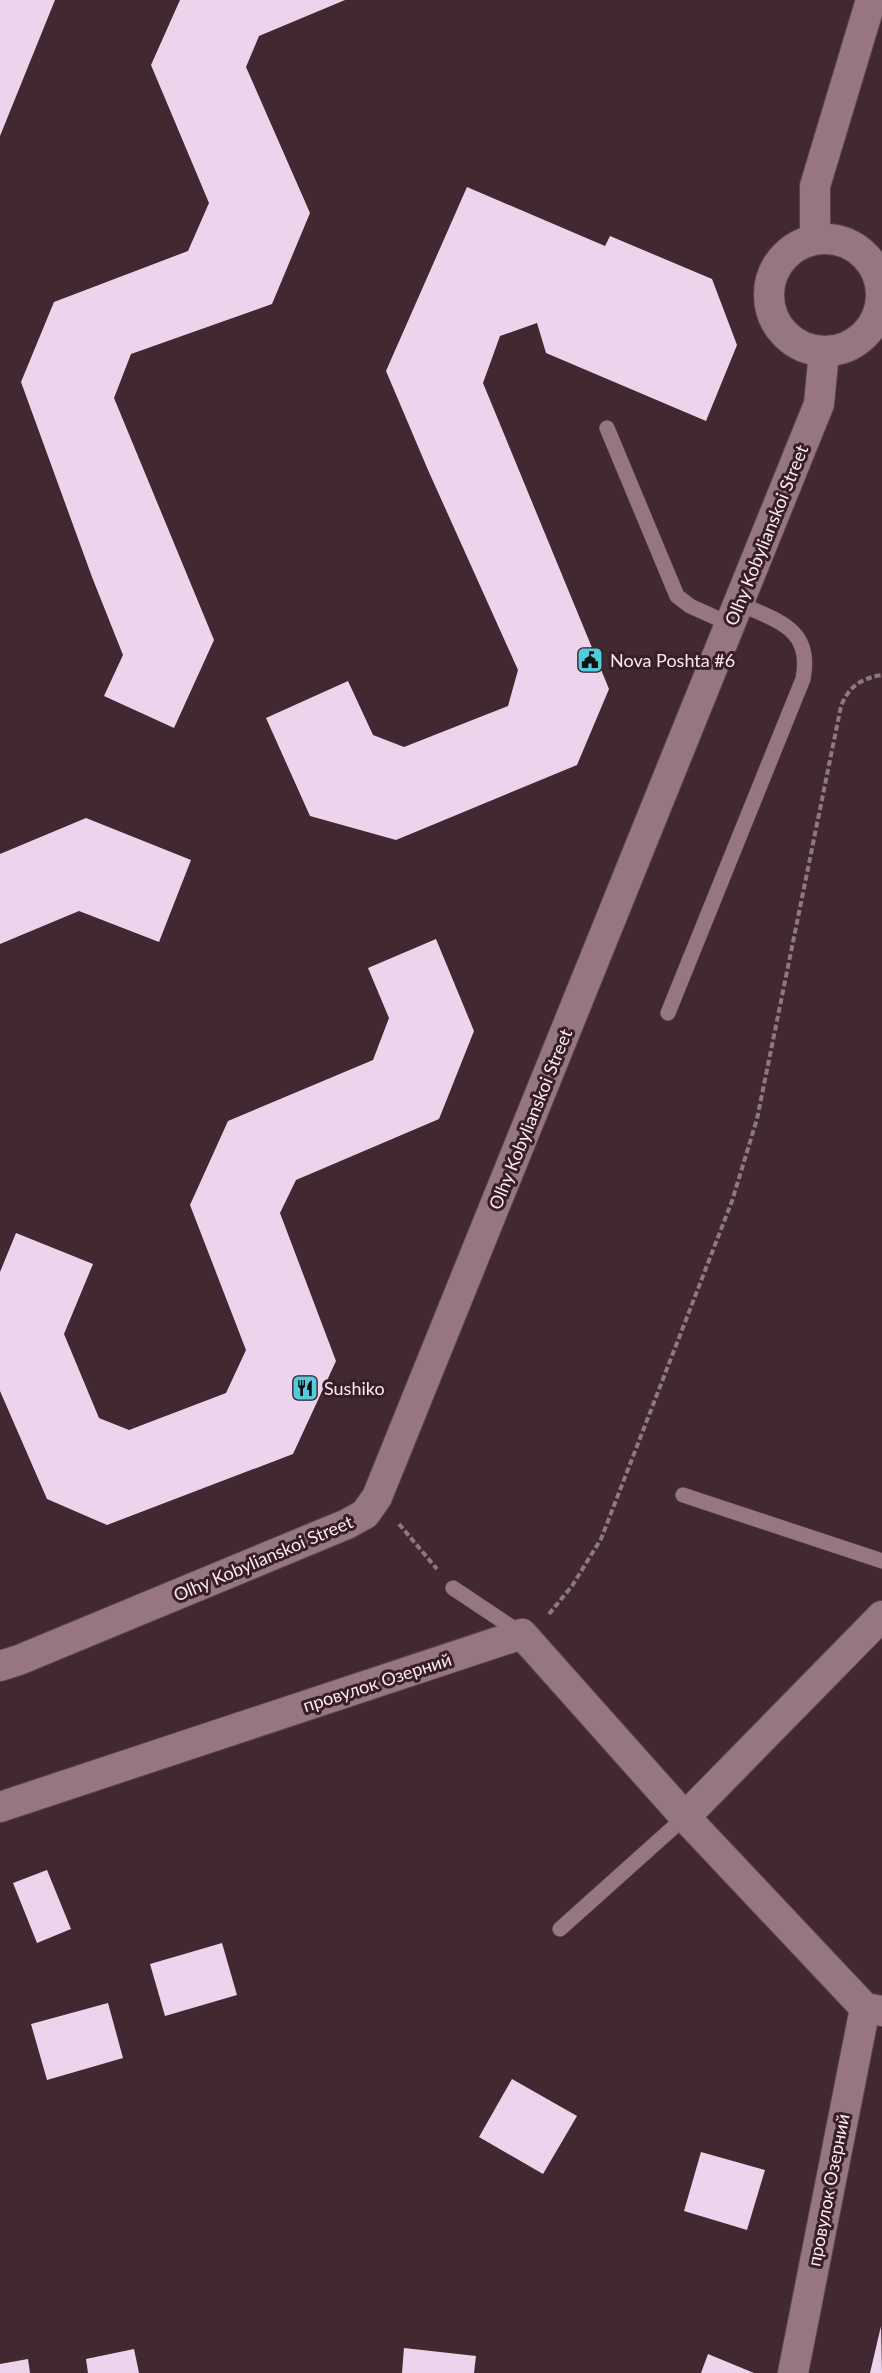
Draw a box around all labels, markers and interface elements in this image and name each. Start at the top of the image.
street label: Olhy Kobylianskoi Street [720,441,813,629]
public building icon: Nova Poshta #6 [575,645,605,675]
place label: Nova Poshta #6 [610,649,735,671]
street label: Olhy Kobylianskoi Street [484,1025,577,1213]
restaurant icon: Sushiko [290,1373,320,1403]
place label: Sushiko [324,1377,385,1399]
street label: Olhy Kobylianskoi Street [170,1510,357,1606]
street label: провулок Озерний [300,1648,454,1716]
street label: провулок Озерний [802,2112,854,2268]

